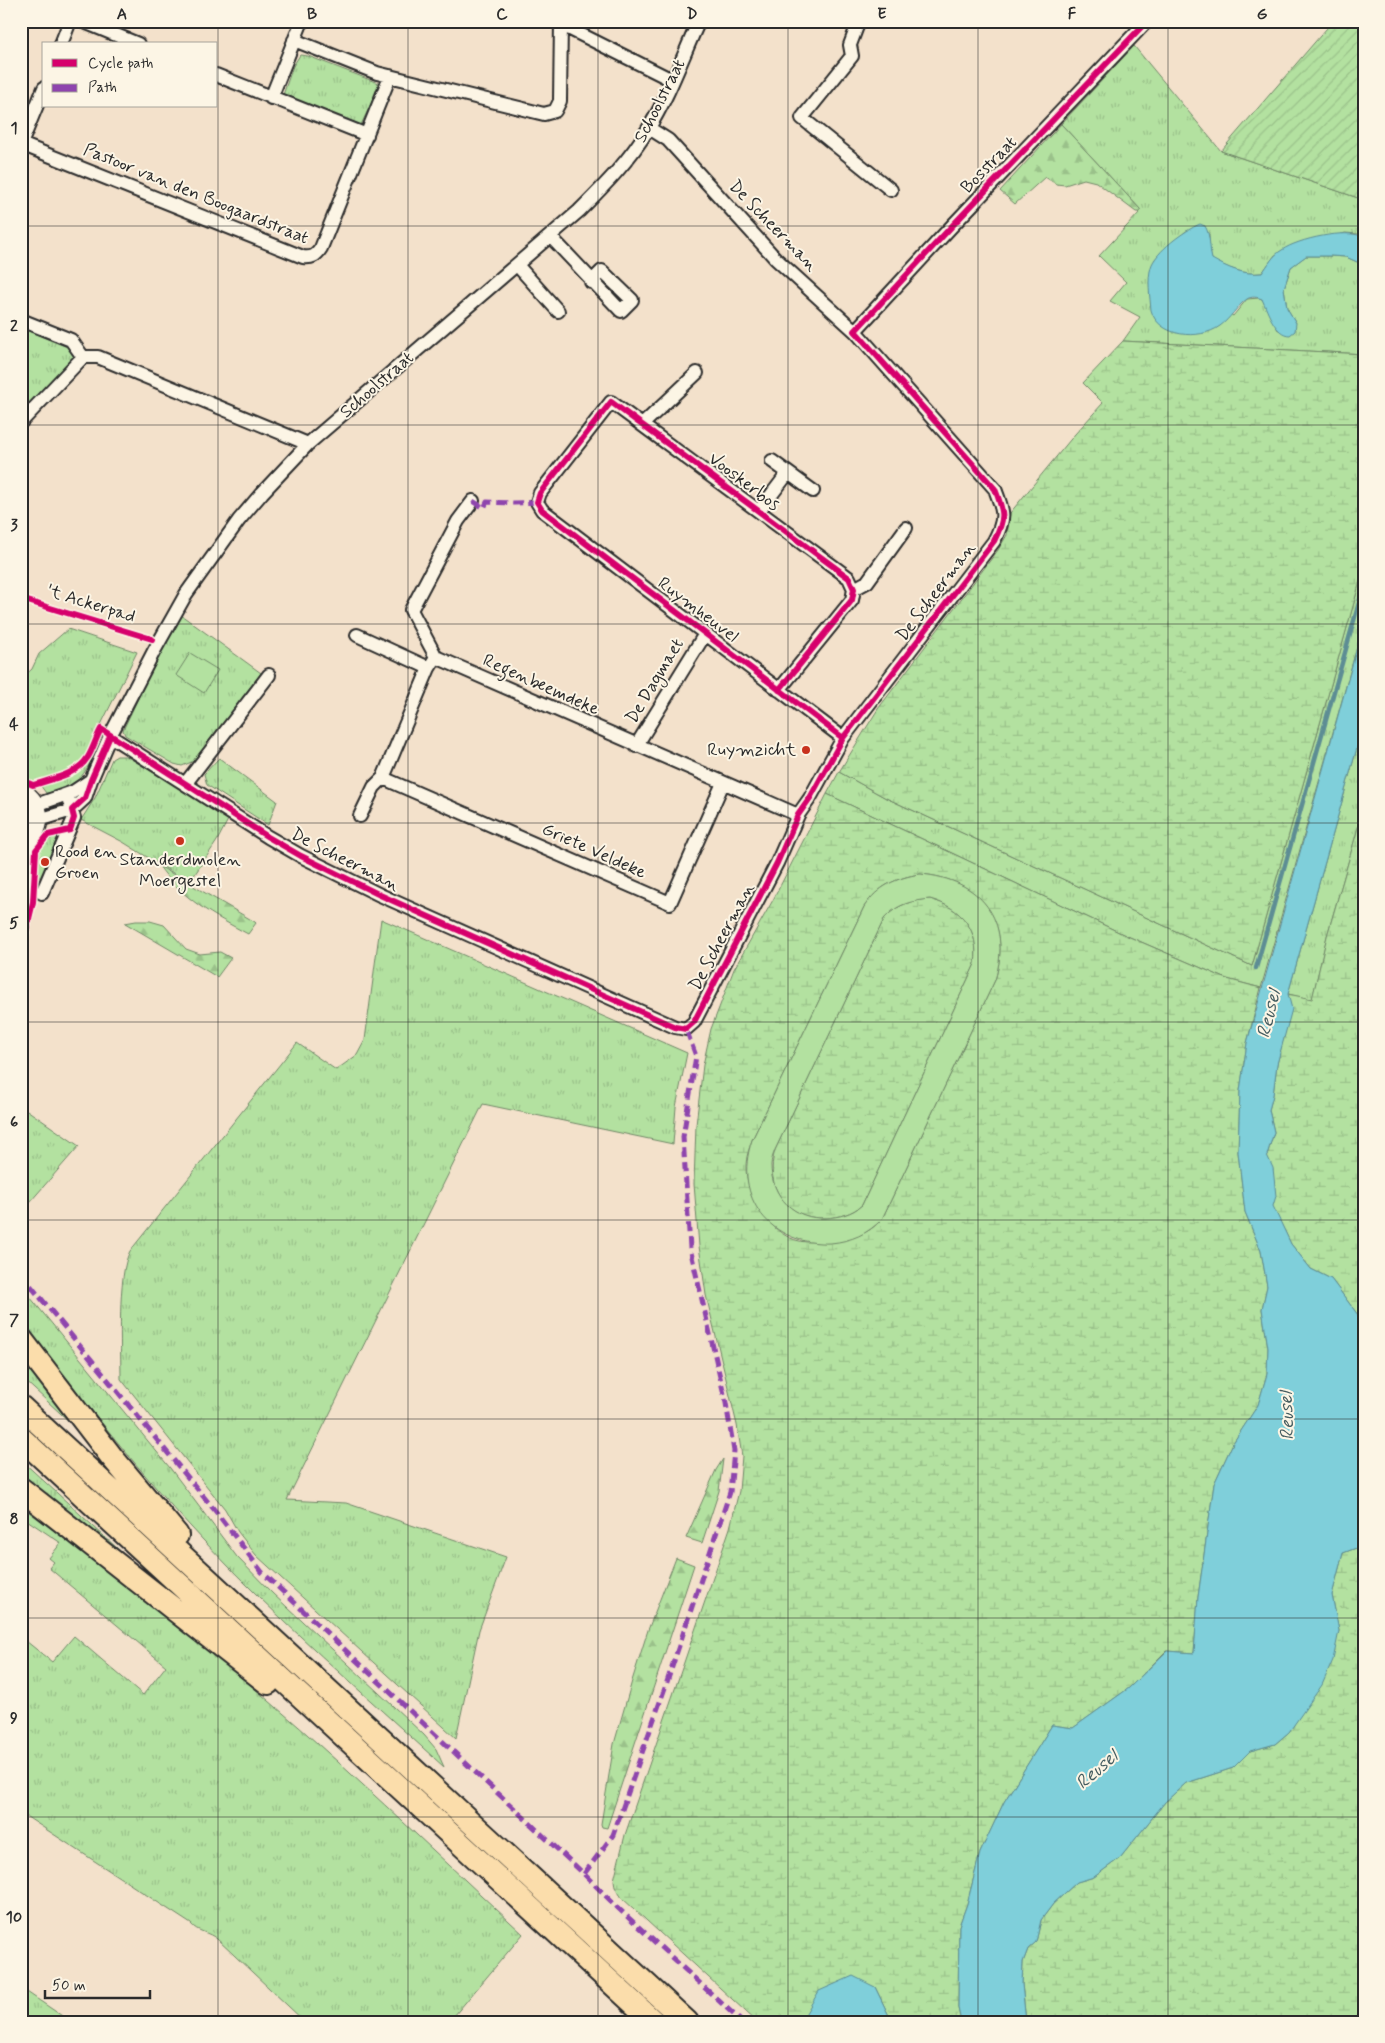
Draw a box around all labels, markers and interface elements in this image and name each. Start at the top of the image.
text: A [117,4,127,25]
text: B [307,4,317,25]
text: C [496,4,508,25]
text: D [686,4,698,25]
text: E [877,4,887,25]
text: F [1068,4,1077,25]
text: G [1257,4,1268,25]
legend [42,42,218,108]
text: Cycle path [88,54,153,74]
street label: Schoolstraat [629,55,691,147]
text: Path [88,78,117,98]
text: 1 [10,118,18,139]
street label: Bosstraat [956,131,1023,199]
street label: Pastoor van den Boogaardstraat [80,138,312,250]
street label: De Scheerman [723,175,823,277]
text: 2 [10,316,18,337]
street label: Schoolstraat [335,346,419,424]
street label: Vooskerbos [703,447,785,517]
text: 3 [10,515,18,536]
street label: De Scheerman [891,537,981,647]
street label: Ruymheuvel [653,572,743,648]
street label: 't Ackerpad [44,579,138,629]
street label: De Dagmaet [620,634,691,729]
street label: Regenbeemdeke [478,649,603,723]
text: 4 [9,714,19,735]
place label: Ruymzicht [707,738,796,762]
marker: Ruymzicht [800,744,812,756]
street label: Griete Veldeke [538,817,650,885]
street label: De Scheerman [287,822,403,898]
marker: Standerdmolen Moergestel [174,835,186,847]
place label: Rood en Groen [55,840,117,885]
place label: Standerdmolen Moergestel [119,848,241,894]
marker: Rood en Groen [39,856,51,868]
street label: De Scheerman [684,879,760,995]
text: 5 [9,913,19,934]
water label: Reusel [1251,984,1288,1041]
text: 6 [10,1112,18,1133]
text: 7 [9,1310,19,1331]
water label: Reusel [1274,1388,1300,1441]
text: 8 [9,1509,19,1530]
text: 9 [10,1708,18,1729]
water label: Reusel [1070,1743,1126,1795]
text: 10 [6,1907,22,1928]
scale bar [45,1968,150,2000]
text: 50 m [52,1976,86,1996]

